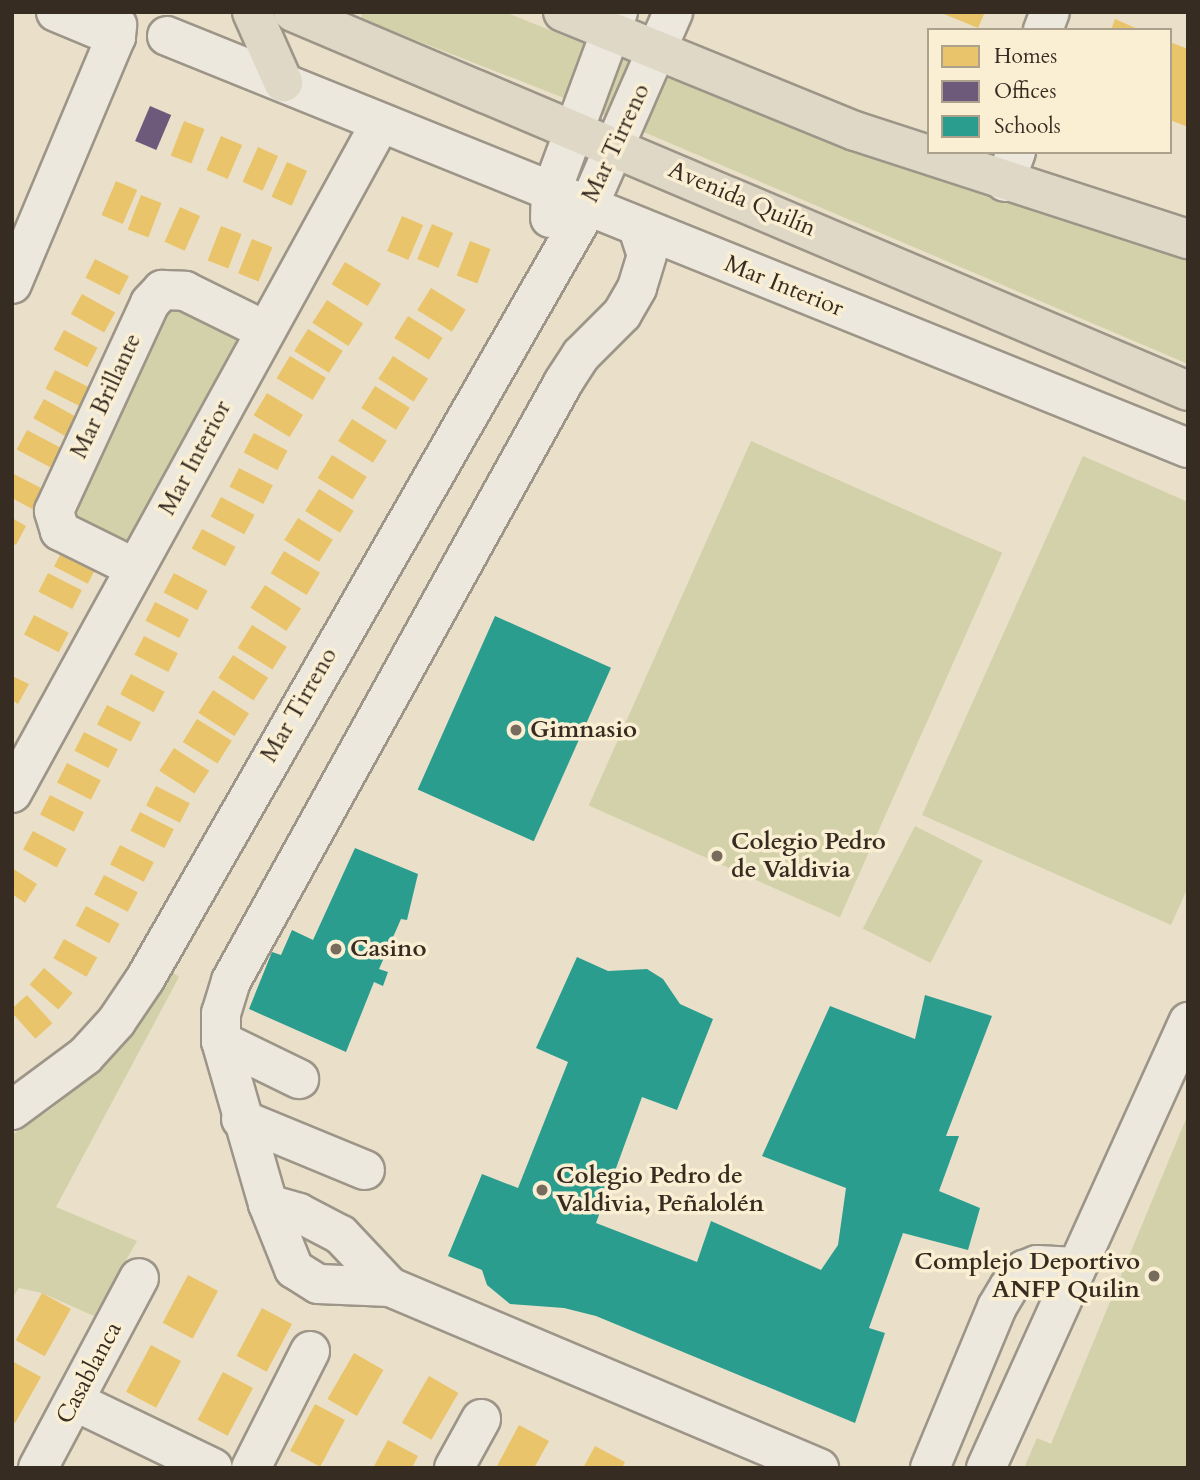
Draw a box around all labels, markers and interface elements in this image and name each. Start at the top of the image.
legend [927,28,1172,154]
text: Homes [994,42,1057,71]
text: Offices [994,77,1056,106]
street label: Mar Tirreno [576,79,656,207]
text: Schools [994,112,1061,141]
street label: Avenida Quilín [664,155,820,243]
street label: Mar Interior [720,249,848,323]
street label: Mar Brillante [64,329,148,463]
street label: Mar Interior [153,396,237,520]
street label: Mar Tirreno [255,643,343,767]
place label: Gimnasio [530,716,637,744]
marker: Gimnasio [508,722,524,738]
place label: Colegio Pedro de Valdivia [731,828,886,884]
marker: Colegio Pedro de Valdivia [709,848,725,864]
place label: Casino [350,935,427,963]
marker: Casino [328,941,344,957]
place label: Colegio Pedro de Valdivia, Peñalolén [556,1162,764,1218]
marker: Colegio Pedro de Valdivia, Peñalolén [534,1182,550,1198]
place label: Complejo Deportivo ANFP Quilin [914,1248,1140,1304]
marker: Complejo Deportivo ANFP Quilin [1146,1268,1162,1284]
street label: Casablanca [50,1317,128,1429]

